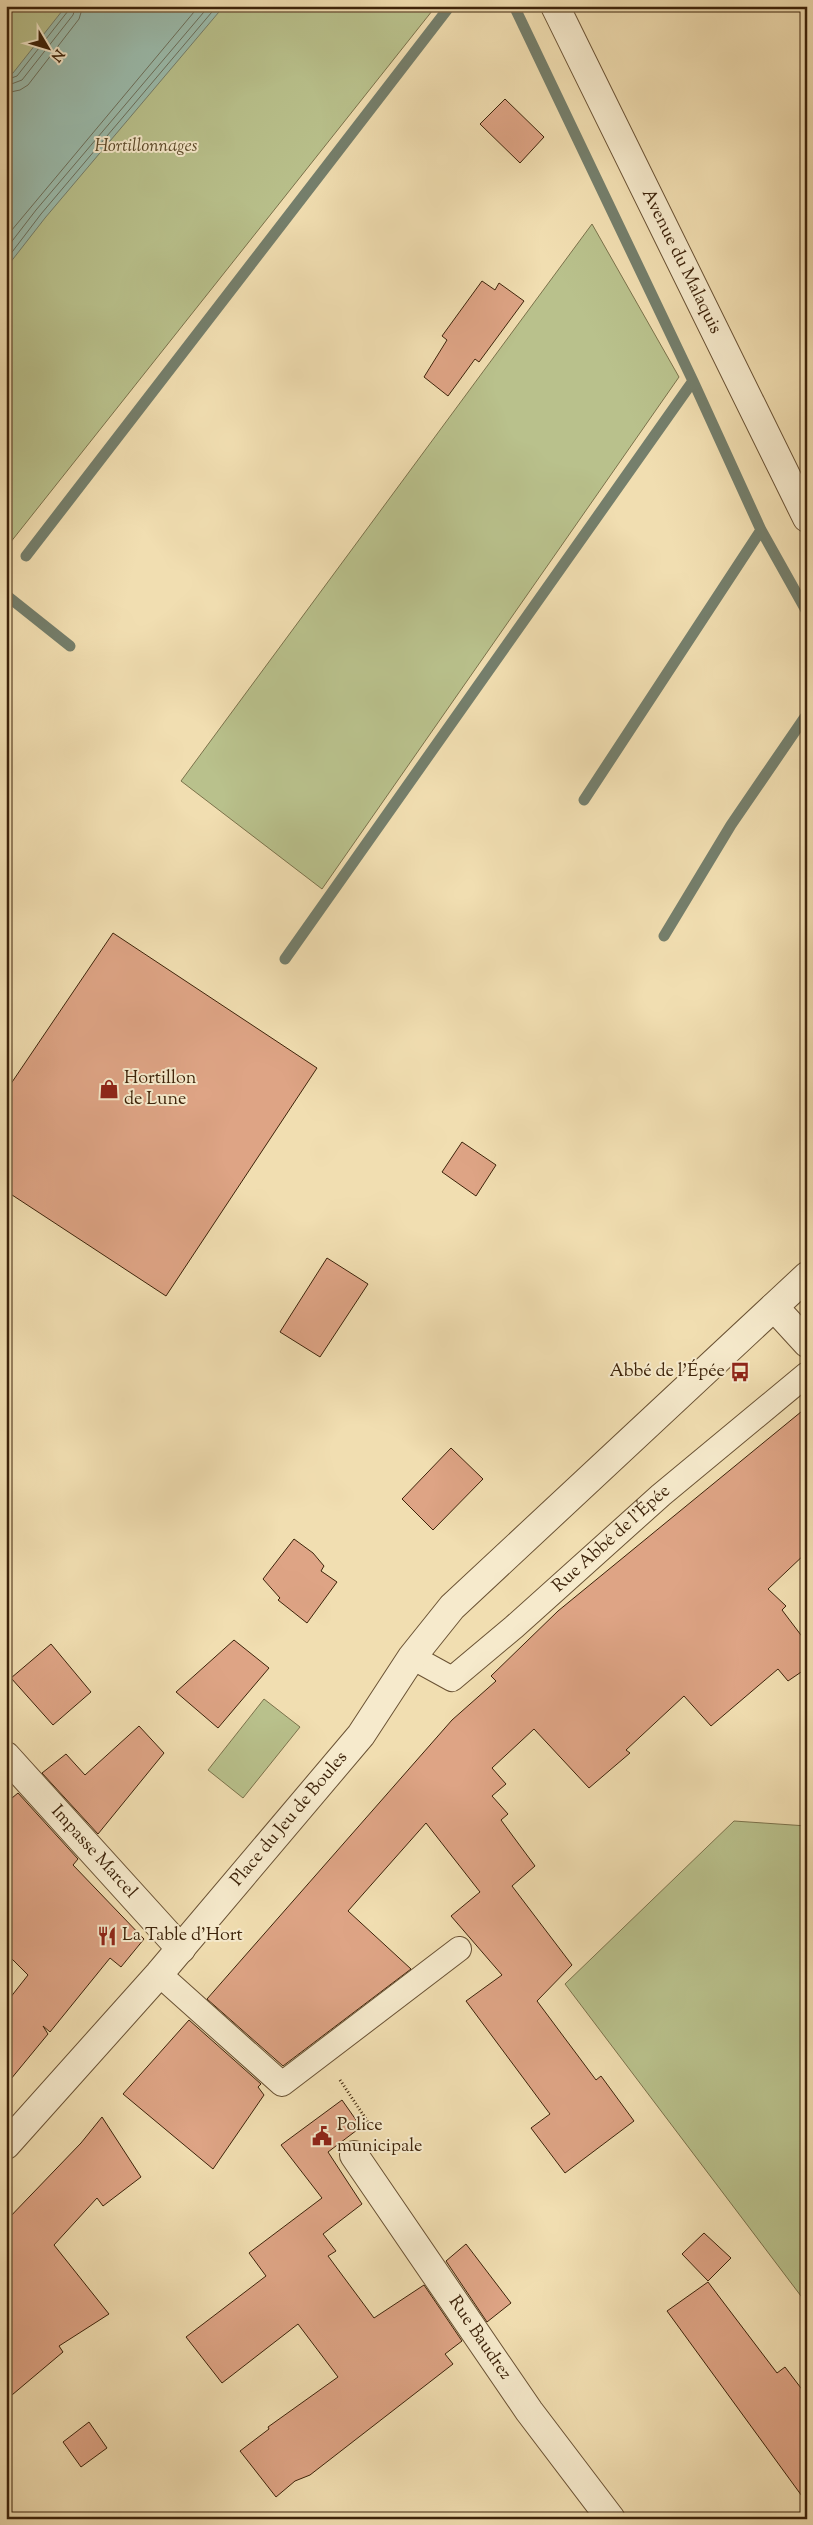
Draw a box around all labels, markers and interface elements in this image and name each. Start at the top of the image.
north arrow [22,22,72,72]
text: N [45,44,68,65]
park label: Hortillonnages [94,134,198,160]
street label: Avenue du Malaquis [634,185,728,339]
place label: Hortillon de Lune [124,1066,197,1113]
shop icon: Hortillon de Lune [98,1078,120,1100]
place label: Abbé de l'Épée [609,1359,725,1385]
bus stop icon: Abbé de l'Épée [729,1361,751,1383]
street label: Rue Abbé de l'Épée [547,1479,676,1599]
street label: Place du Jeu de Boules [225,1746,354,1893]
street label: Impasse Marcel [44,1800,143,1905]
place label: La Table d'Hort [122,1923,243,1949]
restaurant icon: La Table d'Hort [96,1925,118,1947]
place label: Police municipale [337,2113,422,2160]
public building icon: Police municipale [311,2125,333,2147]
street label: Rue Baudrez [441,2291,517,2386]

